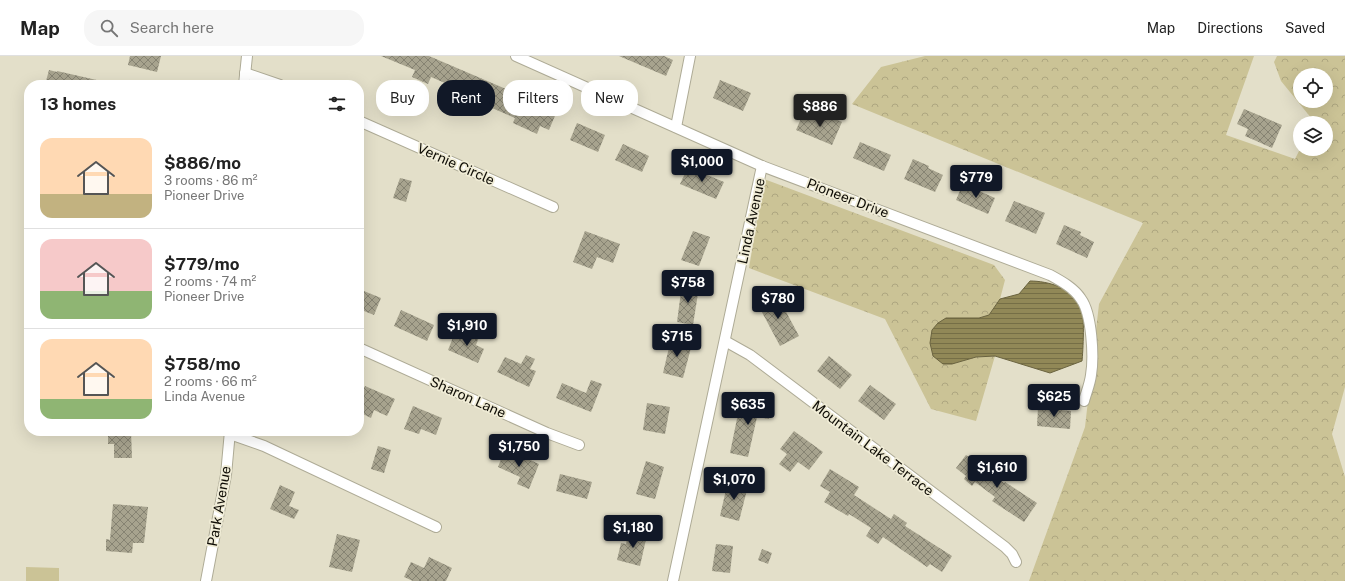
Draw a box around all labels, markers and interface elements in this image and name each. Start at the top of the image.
search box [84,10,364,46]
text: Map [20,17,60,39]
icon: search [98,17,120,39]
text: Search here [130,19,214,36]
text: Map [1147,20,1175,36]
text: Directions [1197,20,1263,36]
text: Saved [1285,20,1325,36]
map controls [1293,68,1333,156]
button: locate [1293,68,1333,108]
chip: Buy [376,80,429,116]
chip: Rent [437,80,495,116]
chip: Filters [503,80,573,116]
chip: New [581,80,638,116]
icon: filters [326,93,348,115]
text: 13 homes [40,94,116,114]
pin: $886 [796,94,844,128]
text: $886 [803,99,837,114]
button: layers [1293,116,1333,156]
street label: Vernie Circle [415,140,497,188]
pin: $1,000 [669,149,735,183]
text: $886/mo [164,153,241,173]
icon: home [72,154,120,202]
text: $1,000 [680,154,724,169]
pin: $779 [952,165,1000,199]
text: $779 [959,170,993,185]
text: 3 rooms · 86 m² [164,173,258,188]
street label: Pioneer Drive [805,175,891,221]
street label: Linda Avenue [734,177,768,265]
text: Pioneer Drive [164,188,244,203]
text: $779/mo [164,254,240,274]
icon: home [72,255,120,303]
pin: $758 [664,270,712,304]
text: 2 rooms · 74 m² [164,274,256,289]
text: $758 [671,275,705,290]
pin: $780 [754,286,802,320]
text: Pioneer Drive [164,289,244,304]
text: $780 [761,291,795,306]
pin: $1,910 [434,313,500,347]
text: $1,910 [447,318,487,333]
pin: $715 [653,324,701,358]
text: $715 [661,329,693,344]
text: $758/mo [164,354,241,374]
icon: home [72,355,120,403]
street label: Sharon Lane [427,373,509,421]
text: 2 rooms · 66 m² [164,374,257,389]
pin: $625 [1030,384,1078,418]
text: Linda Avenue [164,389,245,404]
text: $625 [1037,389,1071,404]
pin: $635 [724,392,772,426]
text: $635 [731,397,765,412]
street label: Mountain Lake Terrace [809,397,937,499]
pin: $1,750 [486,434,552,468]
text: $1,750 [498,439,540,454]
pin: $1,610 [964,455,1030,489]
text: $1,610 [977,460,1017,475]
street label: Park Avenue [204,464,234,547]
pin: $1,070 [701,467,767,501]
text: $1,070 [713,472,755,487]
pin: $1,180 [600,515,666,549]
text: $1,180 [613,520,653,535]

